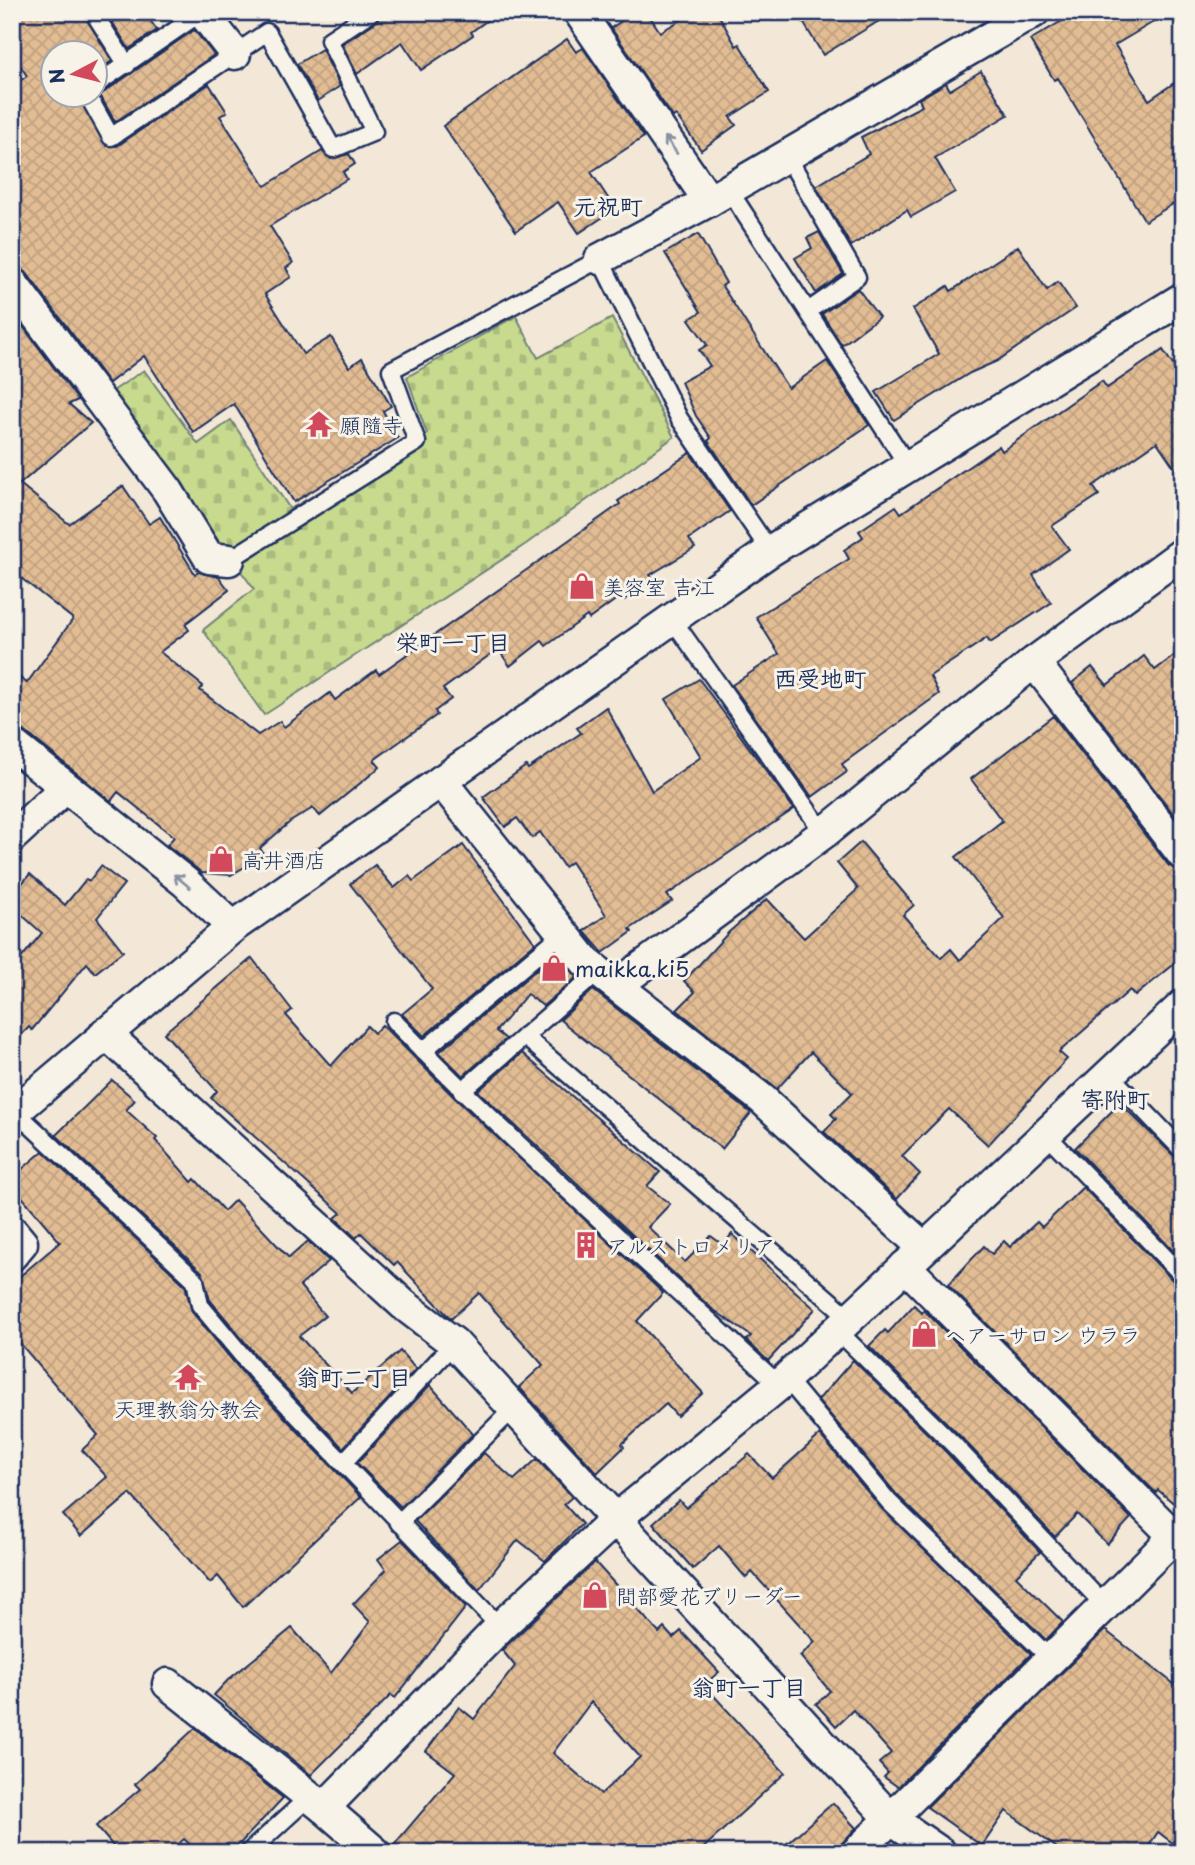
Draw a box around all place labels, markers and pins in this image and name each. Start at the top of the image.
place label: 願隨寺 [340,408,403,440]
temple icon: 願隨寺 [304,409,334,439]
place label: 美容室 吉江 [603,570,715,602]
shop icon: 美容室 吉江 [567,571,597,601]
place label: 高井酒店 [242,843,326,875]
shop icon: 高井酒店 [206,844,236,874]
place label: maikka.ki5 [575,952,689,984]
shop icon: maikka.ki5 [539,953,569,983]
place label: アルストロメリア [607,1229,775,1261]
building icon: アルストロメリア [571,1230,601,1260]
place label: ヘアーサロン ウララ [945,1318,1141,1350]
shop icon: ヘアーサロン ウララ [909,1319,939,1349]
temple icon: 天理教翁分教会 [173,1362,203,1392]
place label: 天理教翁分教会 [115,1392,262,1424]
place label: 間部愛花ブリーダー [616,1579,802,1611]
shop icon: 間部愛花ブリーダー [580,1580,610,1610]

